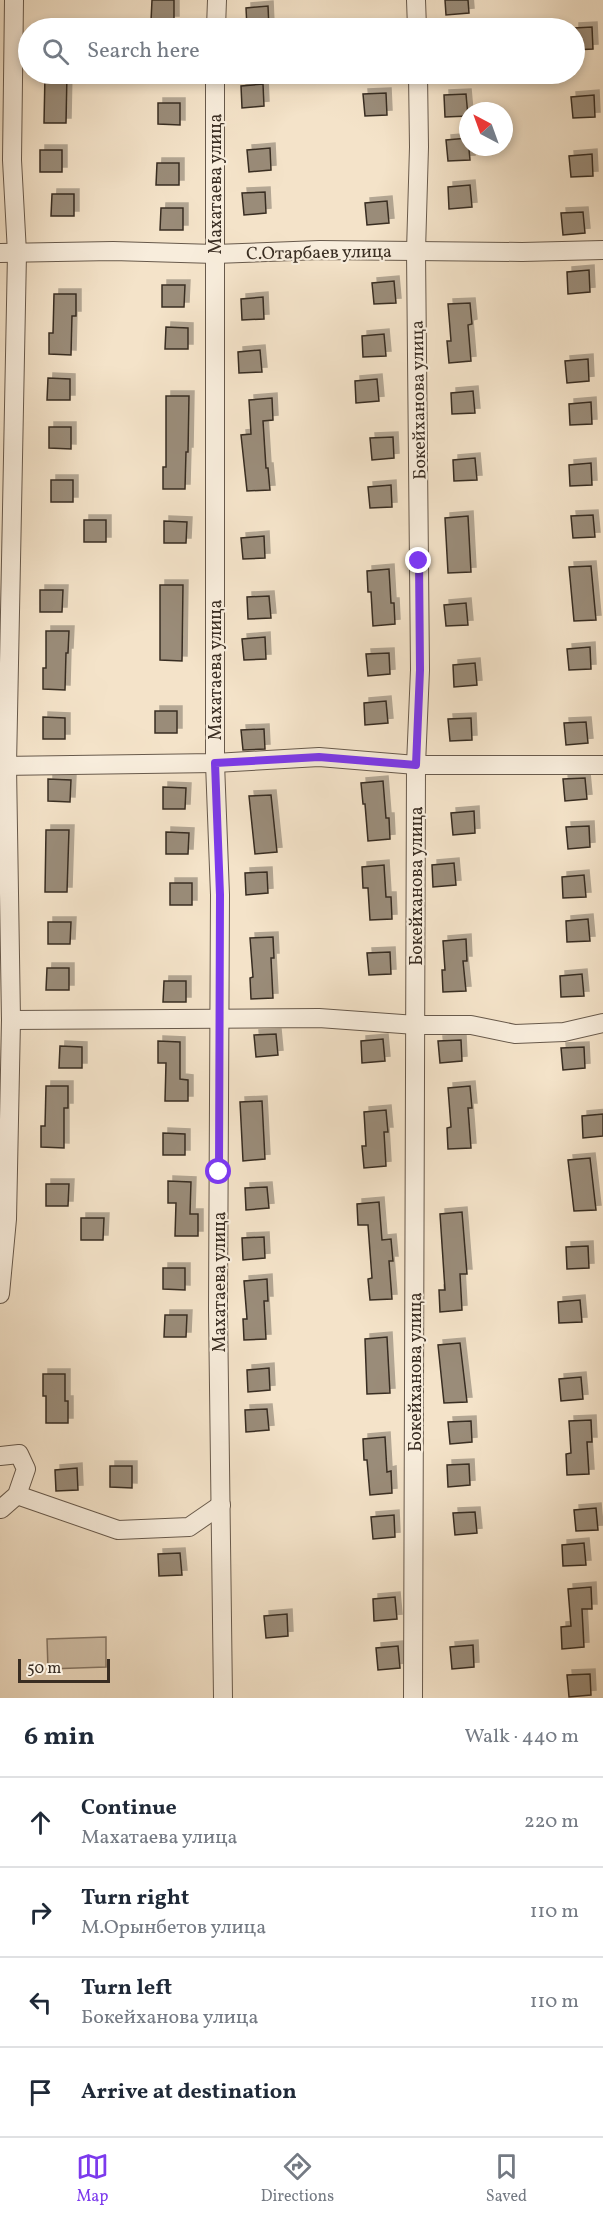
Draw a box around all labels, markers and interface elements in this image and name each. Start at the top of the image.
search box [18,18,585,84]
icon: search [39,35,72,68]
text: Search here [87,36,200,67]
north arrow [459,102,513,156]
street label: Махатаева улица [204,114,229,254]
street label: С.Отарбаев улица [246,240,392,267]
street label: Бокейханова улица [406,320,433,480]
route end [405,547,431,573]
street label: Махатаева улица [204,600,229,740]
street label: Бокейханова улица [405,806,430,966]
route start [205,1158,231,1184]
street label: Махатаева улица [208,1212,233,1352]
street label: Бокейханова улица [404,1292,429,1452]
scale bar [18,1656,110,1684]
text: 50 m [27,1658,61,1680]
text: 6 min [24,1719,95,1755]
text: Walk · 440 m [464,1723,579,1751]
text: Continue [81,1793,177,1824]
icon: ahead [24,1806,57,1839]
text: 220 m [524,1808,579,1836]
text: Махатаева улица [81,1824,238,1852]
text: Turn right [81,1883,189,1914]
icon: right [24,1896,57,1929]
text: 110 m [530,1898,579,1926]
text: М.Орынбетов улица [81,1914,266,1942]
text: Turn left [81,1973,172,2004]
icon: left [24,1986,57,2019]
text: 110 m [530,1988,579,2016]
text: Бокейханова улица [81,2004,258,2032]
icon: arrive [24,2076,57,2109]
text: Arrive at destination [81,2077,297,2108]
tab: Map [76,2150,109,2208]
tab: Directions [261,2150,334,2208]
tab: Saved [486,2150,527,2208]

